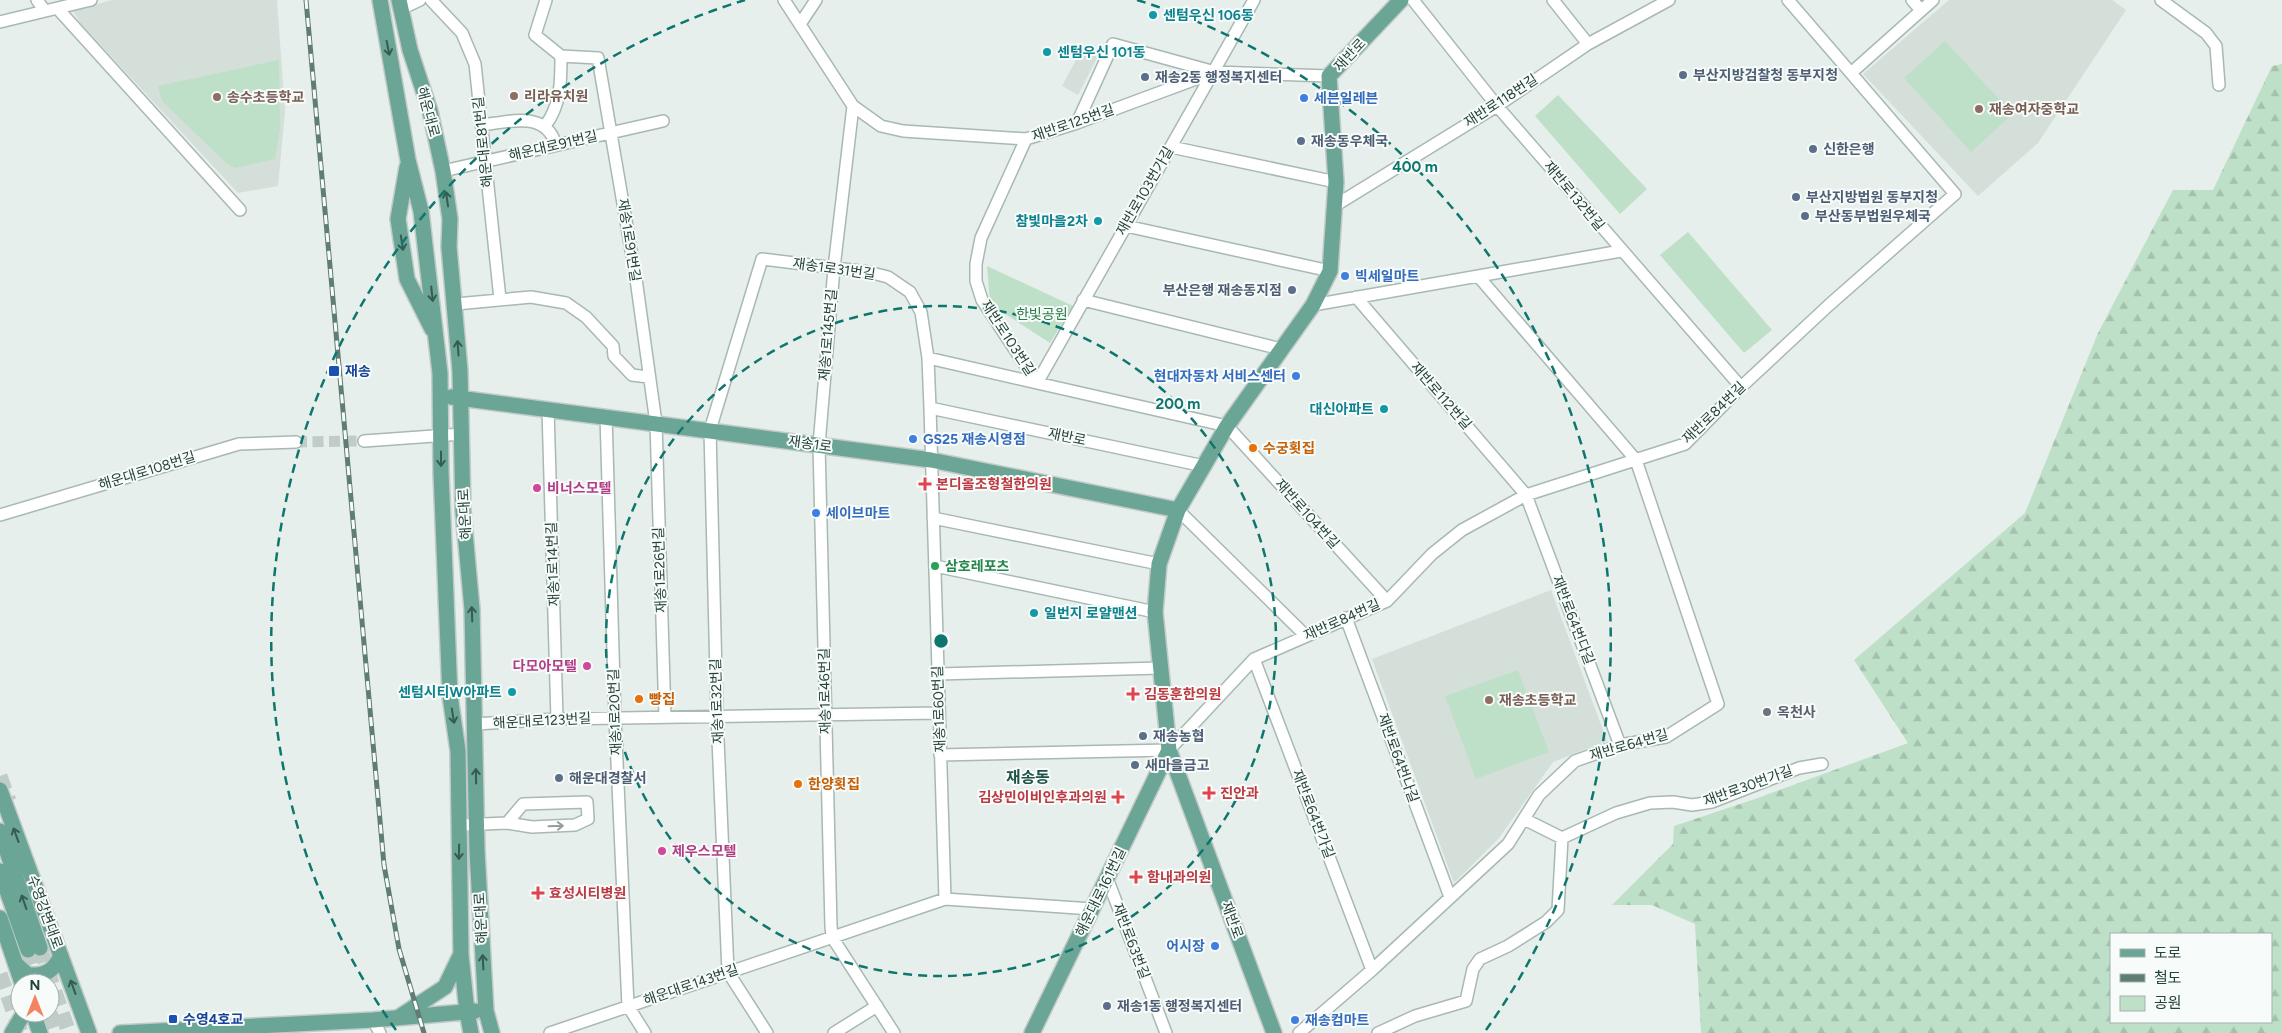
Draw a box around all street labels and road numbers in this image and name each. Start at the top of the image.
street label: 재반로 [1331,35,1369,75]
street label: 재반로118번길 [1461,71,1541,131]
street label: 해운대로 [413,85,443,139]
street label: 해운대로81번길 [470,96,496,188]
street label: 재반로125번길 [1030,101,1116,145]
street label: 해운대로91번길 [507,127,599,165]
street label: 재반로103번가길 [1113,144,1177,238]
street label: 재반로132번길 [1540,158,1608,234]
street label: 재송1로91번길 [614,197,644,283]
street label: 재송1로31번길 [791,255,877,283]
street label: 재송1로145번길 [815,288,841,382]
street label: 재반로103번길 [977,297,1039,379]
street label: 재반로112번길 [1407,359,1475,433]
street label: 재반로84번길 [1679,379,1749,447]
street label: 재반로 [1046,425,1088,449]
street label: 재송1로 [787,432,833,456]
street label: 해운대로108번길 [96,448,198,494]
street label: 재반로104번길 [1271,476,1343,552]
street label: 해운대로 [455,488,475,540]
street label: 재송1로14번길 [543,521,563,607]
street label: 재송1로26번길 [650,527,670,613]
street label: 재반로64번다길 [1548,573,1598,667]
street label: 재반로84번길 [1301,596,1383,644]
street label: 재송1로46번길 [816,647,834,735]
street label: 재송1로32번길 [707,658,727,744]
street label: 재송1로60번길 [929,665,949,753]
street label: 재송1로20번길 [605,668,625,756]
street label: 해운대로123번길 [492,710,592,732]
street label: 재반로64번나길 [1374,711,1422,805]
street label: 재반로64번길 [1588,726,1670,764]
street label: 재반로30번가길 [1701,762,1795,810]
street label: 재반로64번가길 [1288,767,1338,861]
street label: 해운대로161번길 [1072,845,1130,939]
street label: 수영강변대로 [24,873,66,951]
street label: 해운대로 [471,892,491,944]
street label: 재반로 [1217,899,1247,941]
street label: 재반로63번길 [1109,901,1153,981]
street label: 해운대로143번길 [641,961,741,1009]

